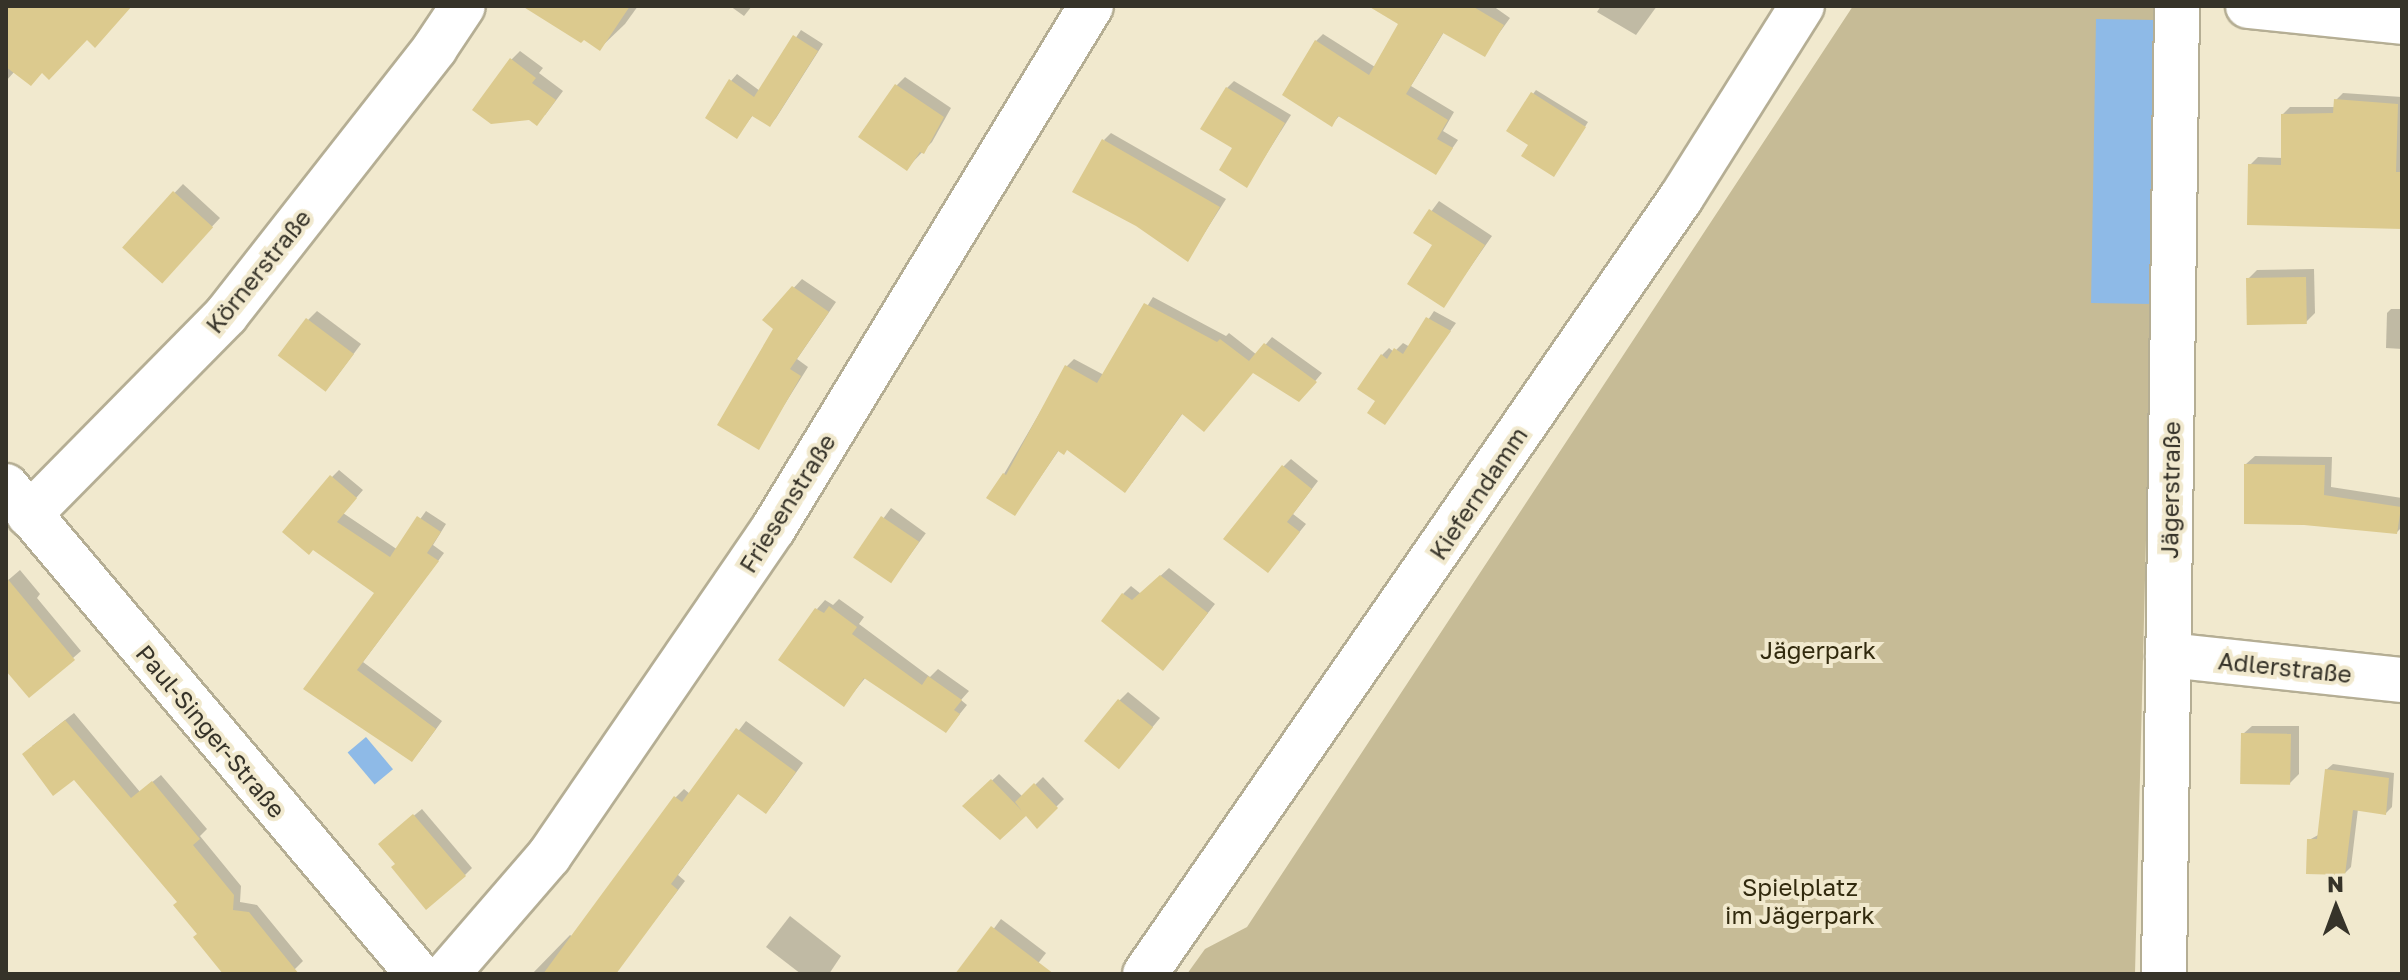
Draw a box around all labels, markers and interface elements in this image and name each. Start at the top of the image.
street label: Körnerstraße [199,203,317,339]
street label: Kieferndamm [1423,421,1533,565]
street label: Jägerstraße [2154,421,2186,559]
street label: Friesenstraße [733,428,841,578]
park label: Jägerpark [1760,636,1876,664]
street label: Paul-Singer-Straße [130,639,292,823]
street label: Adlerstraße [2217,646,2353,688]
north arrow [2296,868,2376,948]
text: N [2327,870,2344,897]
park label: Spielplatz im Jägerpark [1725,873,1875,929]

